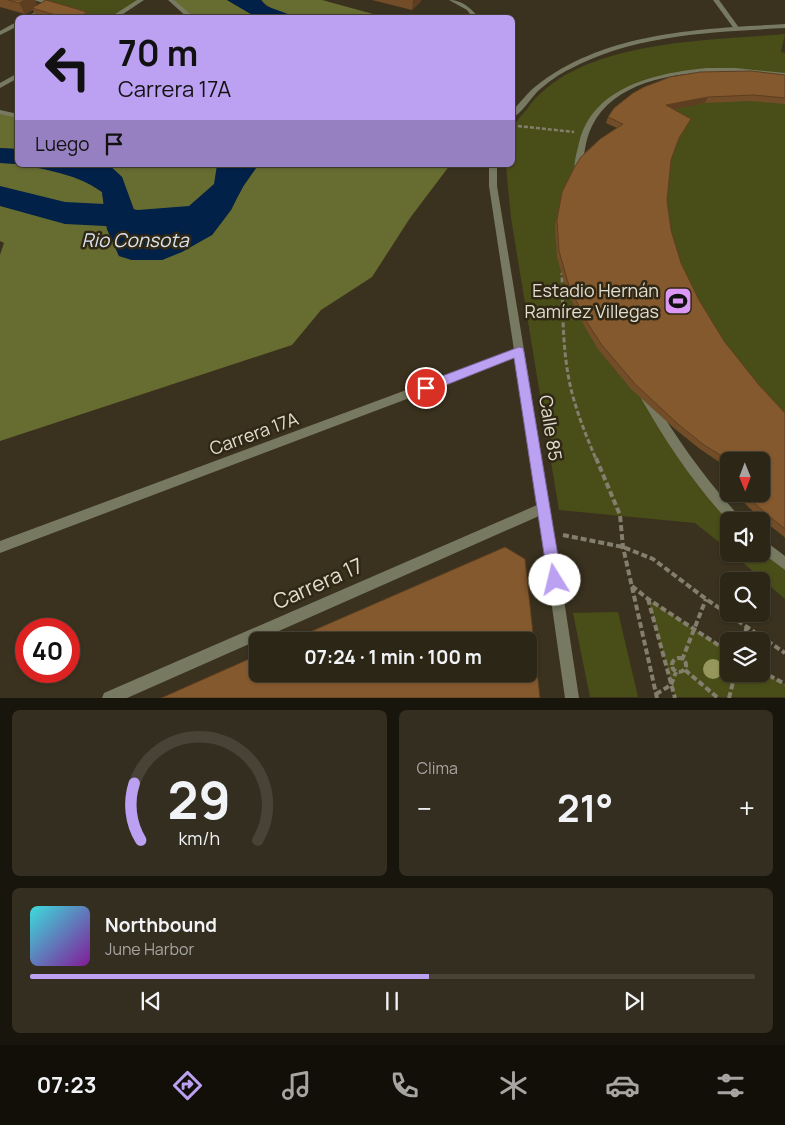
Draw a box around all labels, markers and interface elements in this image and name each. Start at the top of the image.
text: 70 m [118,29,198,77]
icon: left [35,35,100,100]
text: Carrera 17A [118,74,231,104]
icon: arrive [100,130,128,158]
text: Luego [35,131,90,157]
water label: Rio Consota [82,227,190,253]
place label: Estadio Hernán Ramírez Villegas [524,278,659,323]
sports icon: Estadio Hernán Ramírez Villegas [663,286,693,316]
pin [405,367,447,409]
icon: arrive [412,374,440,402]
street label: Calle 85 [534,393,568,462]
street label: Carrera 17A [206,406,302,460]
north arrow [720,452,770,502]
map controls [720,452,770,682]
button: sound [720,512,770,562]
street label: Carrera 17 [268,551,367,615]
position arrow [528,553,580,605]
button: search [720,572,770,622]
speed limit sign: 40 [15,618,80,683]
button: layers [720,632,770,682]
text: 07:24 · 1 min · 100 m [304,644,482,670]
text: Clima [417,757,458,779]
text: 29 [168,764,231,835]
text: 21° [557,781,613,833]
text: − [417,789,432,827]
text: + [739,789,755,827]
text: km/h [178,826,220,850]
text: Northbound [105,912,217,938]
text: June Harbor [105,938,194,960]
icon: previous [137,987,165,1015]
icon: pause [378,987,406,1015]
icon: next [620,987,648,1015]
icon: directions [170,1068,205,1103]
icon: music [279,1068,314,1103]
icon: phone [387,1068,422,1103]
icon: climate [496,1068,531,1103]
icon: car [605,1068,640,1103]
icon: filters [713,1068,748,1103]
text: 07:23 [37,1070,96,1100]

